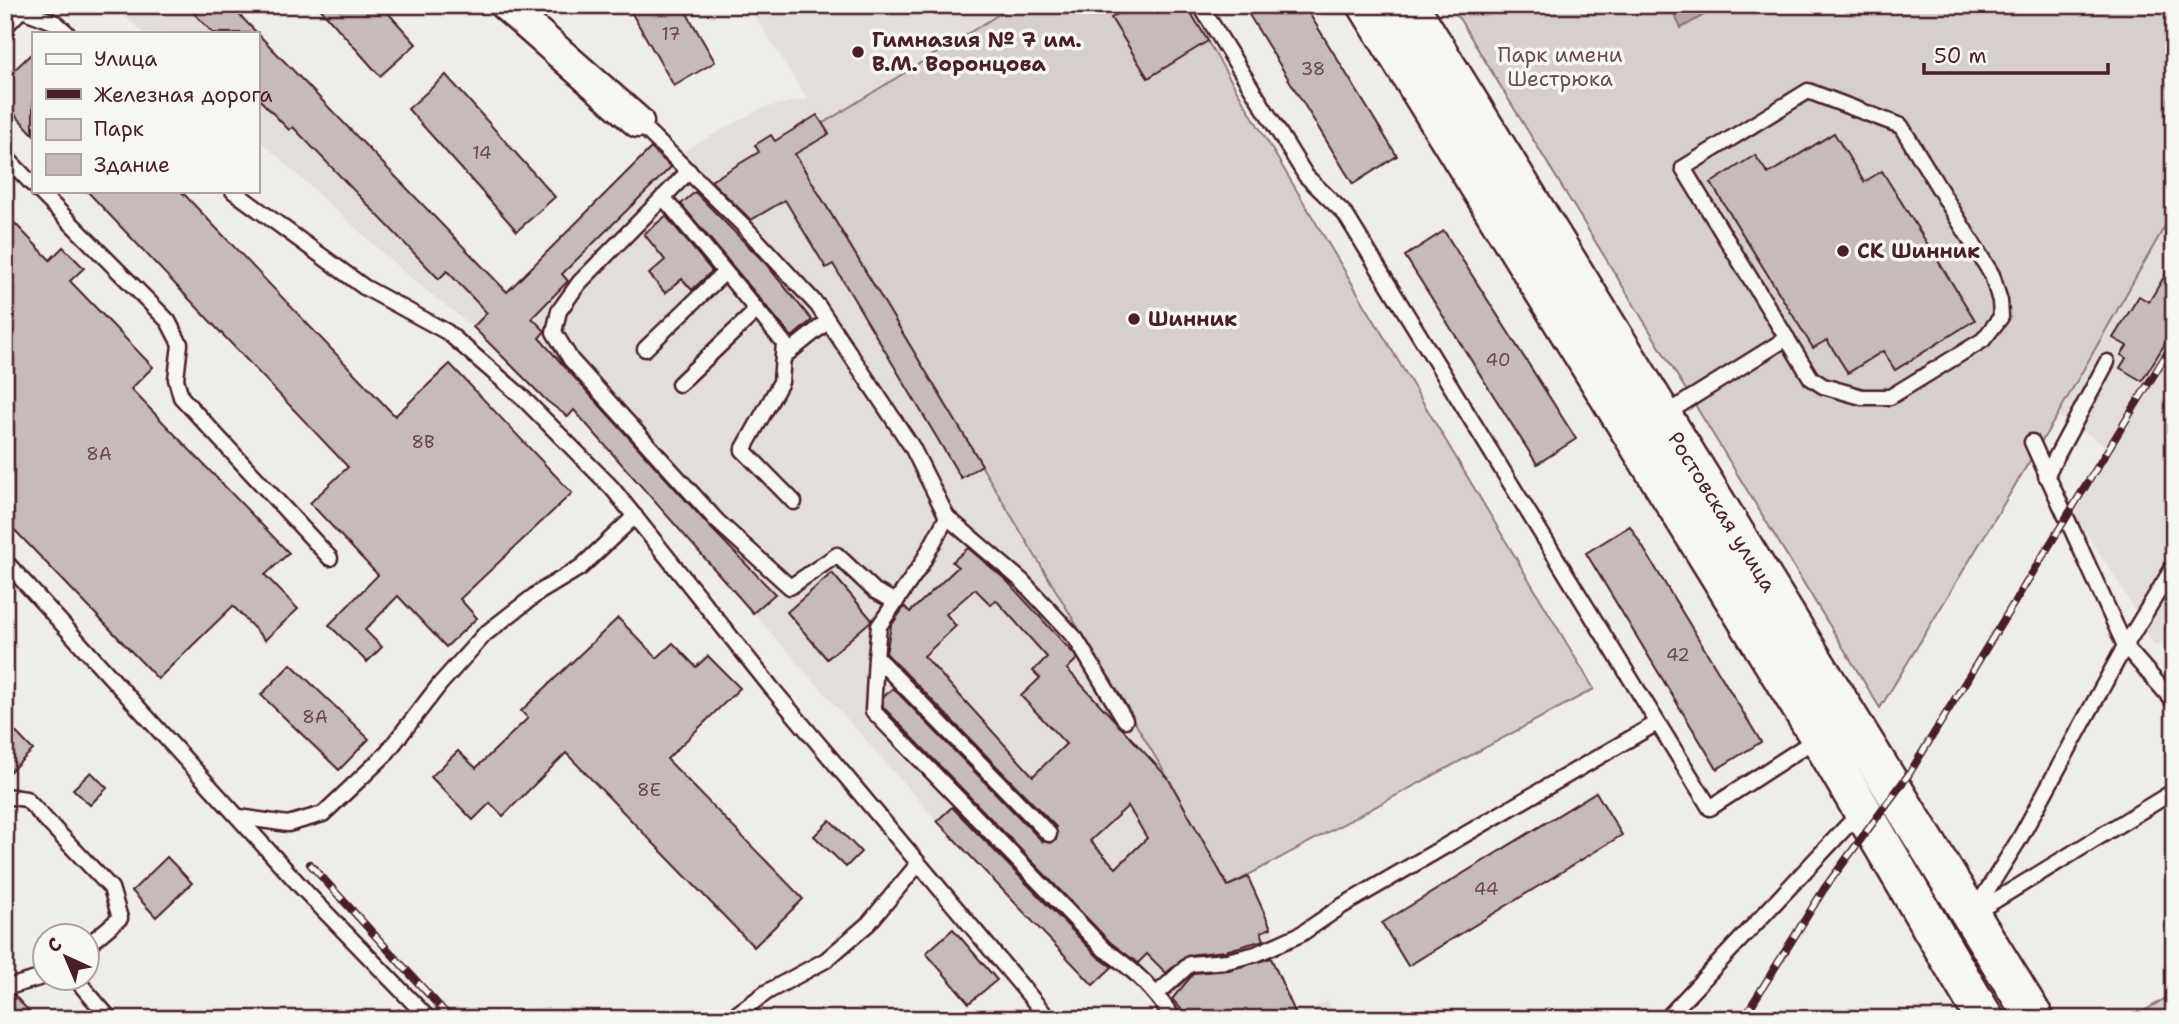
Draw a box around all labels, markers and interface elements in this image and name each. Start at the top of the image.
house number: 17 [661,22,681,46]
place label: Гимназия № 7 им. В.М. Воронцова [872,26,1082,78]
legend [32,32,259,192]
scale bar [1924,32,2107,76]
park label: Парк имени Шестрюка [1498,41,1623,93]
text: 50 m [1934,42,1987,70]
marker: Гимназия № 7 им. В.М. Воронцова [850,44,866,60]
text: Улица [94,45,157,73]
house number: 38 [1301,57,1325,81]
text: Железная дорога [94,81,273,109]
text: Парк [94,115,144,143]
house number: 14 [472,141,492,165]
text: Здание [94,151,170,179]
place label: СК Шинник [1857,237,1980,265]
marker: СК Шинник [1835,243,1851,259]
place label: Шинник [1148,305,1237,333]
marker: Шинник [1126,311,1142,327]
house number: 40 [1485,348,1511,372]
street label: Ростовская улица [1661,426,1783,598]
house number: 8В [411,430,435,454]
house number: 8А [86,442,112,466]
house number: 42 [1666,643,1690,667]
house number: 8А [302,705,328,729]
house number: 8Е [637,778,661,802]
house number: 44 [1474,877,1498,901]
north arrow [32,922,102,992]
text: С [42,932,67,958]

